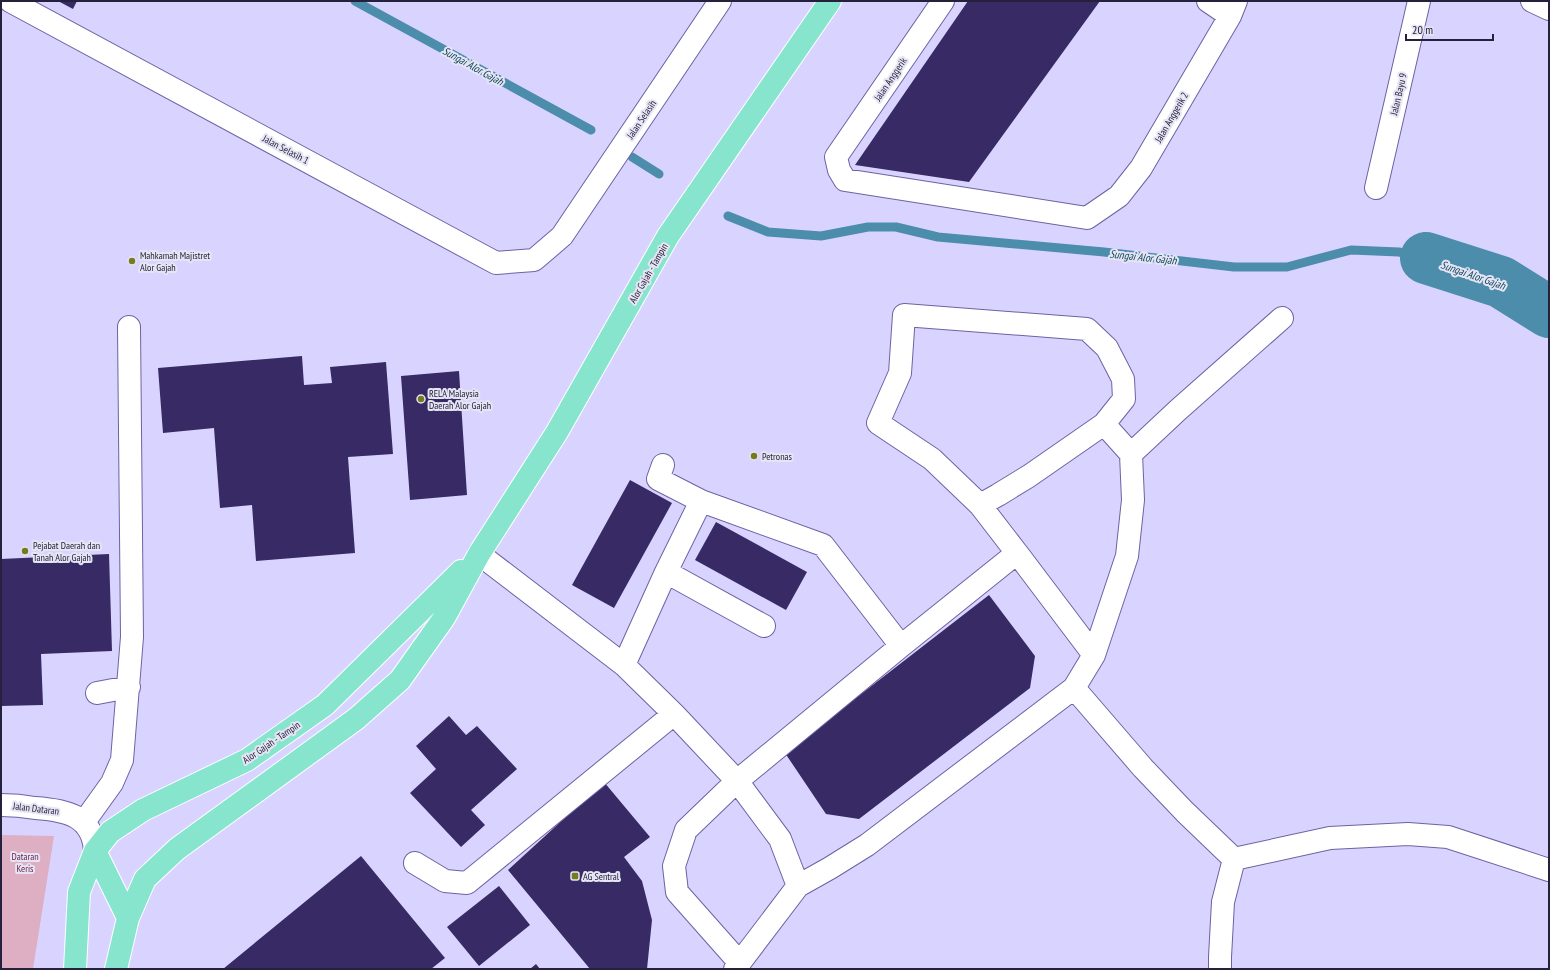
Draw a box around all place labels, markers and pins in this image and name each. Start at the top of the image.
place label: Mahkamah Majistret Alor Gajah [140,249,210,274]
marker: Mahkamah Majistret Alor Gajah [127,256,137,266]
place label: RELA Malaysia Daerah Alor Gajah [429,387,491,412]
marker: RELA Malaysia Daerah Alor Gajah [416,394,426,404]
place label: Petronas [762,450,793,463]
marker: Petronas [749,451,759,461]
place label: Pejabat Daerah dan Tanah Alor Gajah [33,539,100,564]
marker: Pejabat Daerah dan Tanah Alor Gajah [20,546,30,556]
place label: AG Sentral [583,870,620,883]
marker: AG Sentral [570,871,580,881]

